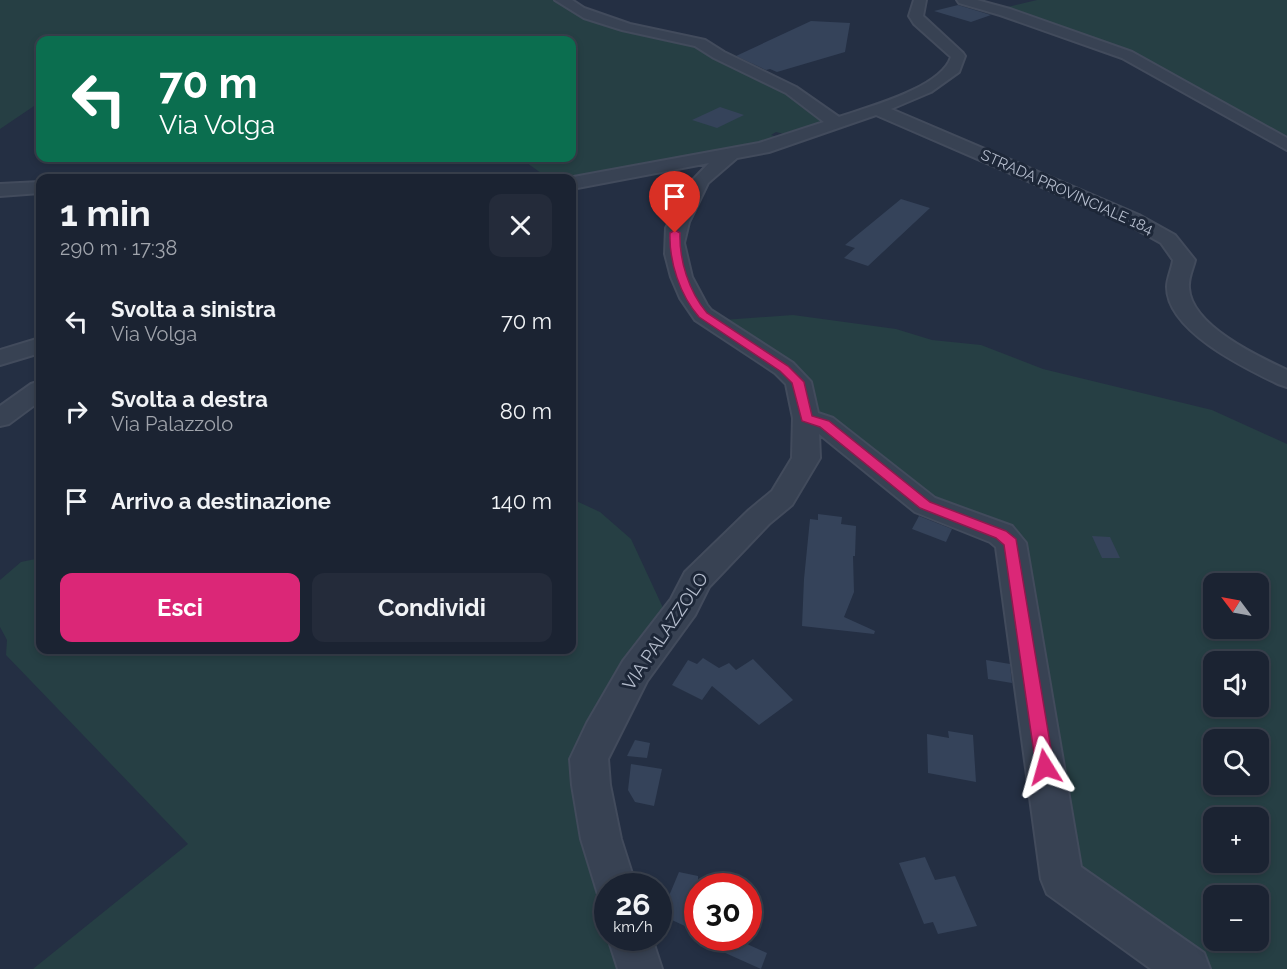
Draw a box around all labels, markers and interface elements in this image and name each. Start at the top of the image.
text: 70 m [159,59,258,108]
icon: left [60,60,138,138]
text: Via Volga [159,109,275,140]
street label: STRADA PROVINCIALE 184 [978,146,1156,238]
pin [649,171,700,233]
icon: arrive [658,180,691,213]
text: 1 min [60,192,151,234]
button: close [489,194,552,257]
text: 290 m · 17:38 [60,236,177,260]
text: Svolta a sinistra [111,296,276,322]
icon: left [60,305,93,338]
text: 70 m [501,308,552,334]
text: Via Volga [111,322,197,346]
text: Svolta a destra [111,386,268,412]
icon: right [60,395,93,428]
text: 80 m [500,398,552,424]
text: Via Palazzolo [111,412,233,436]
icon: arrive [60,485,93,518]
text: Arrivo a destinazione [111,488,331,514]
text: 140 m [491,488,552,514]
street label: VIA PALAZZOLO [618,568,712,694]
button: Esci [60,573,300,642]
button: Condividi [312,573,552,642]
north arrow [1203,573,1269,639]
map controls [1203,573,1269,951]
button: sound [1203,651,1269,717]
button: search [1203,729,1269,795]
position arrow [1013,735,1077,799]
button: + [1203,807,1269,873]
speed limit sign: 30 [684,873,762,951]
button: − [1203,885,1269,951]
text: 26 [615,887,651,922]
text: km/h [613,918,653,936]

